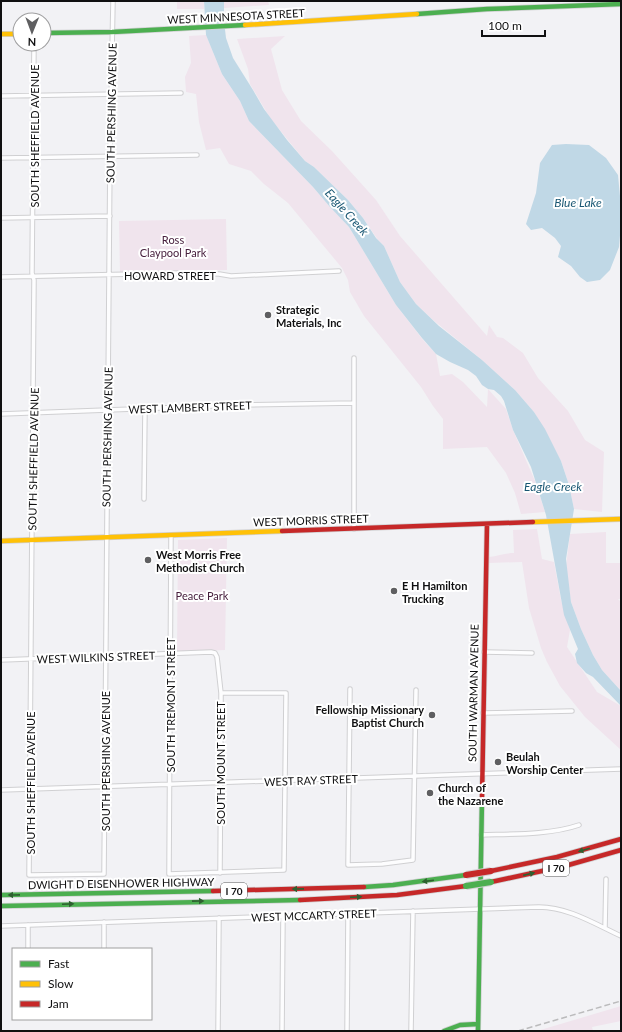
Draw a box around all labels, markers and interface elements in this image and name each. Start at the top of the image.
street label: WEST MINNESOTA STREET [167,6,306,26]
north arrow [12,12,52,52]
scale bar [482,12,545,38]
text: 100 m [488,18,522,33]
text: N [27,36,36,49]
street label: SOUTH PERSHING AVENUE [103,43,119,183]
street label: SOUTH SHEFFIELD AVENUE [28,64,41,208]
water label: Eagle Creek [322,185,372,239]
water label: Blue Lake [554,195,602,210]
park label: Ross Claypool Park [140,233,207,259]
street label: HOWARD STREET [124,269,217,282]
place label: Strategic Materials, Inc [276,303,342,329]
marker: Strategic Materials, Inc [263,310,273,320]
street label: SOUTH PERSHING AVENUE [99,367,115,507]
street label: SOUTH SHEFFIELD AVENUE [25,387,41,531]
street label: WEST LAMBERT STREET [128,398,253,416]
water label: Eagle Creek [524,479,582,494]
street label: WEST MORRIS STREET [253,511,370,529]
place label: West Morris Free Methodist Church [156,548,244,574]
marker: West Morris Free Methodist Church [143,555,153,565]
place label: E H Hamilton Trucking [402,579,467,605]
marker: E H Hamilton Trucking [389,586,399,596]
park label: Peace Park [176,589,229,602]
street label: SOUTH WARMAN AVENUE [465,624,481,762]
street label: SOUTH TREMONT STREET [164,637,177,772]
street label: WEST WILKINS STREET [36,648,156,666]
street label: SOUTH PERSHING AVENUE [99,691,112,831]
street label: SOUTH MOUNT STREET [214,701,227,825]
place label: Fellowship Missionary Baptist Church [316,703,424,729]
marker: Fellowship Missionary Baptist Church [427,710,437,720]
street label: SOUTH SHEFFIELD AVENUE [24,711,37,855]
place label: Beulah Worship Center [506,750,584,776]
marker: Beulah Worship Center [493,757,503,767]
street label: WEST RAY STREET [264,772,359,788]
place label: Church of the Nazarene [438,781,503,807]
marker: Church of the Nazarene [425,788,435,798]
one-way arrow [577,847,589,853]
road number: I 70 [543,860,569,876]
one-way arrow [523,871,535,877]
street label: DWIGHT D EISENHOWER HIGHWAY [28,875,214,891]
one-way arrow [422,878,434,884]
road number: I 70 [221,883,247,899]
one-way arrow [291,886,304,892]
one-way arrow [7,892,20,898]
one-way arrow [350,894,362,901]
one-way arrow [192,898,204,905]
one-way arrow [62,901,75,907]
street label: WEST MCCARTY STREET [251,906,378,924]
legend [12,948,152,1020]
text: Fast [48,956,70,971]
text: Slow [48,976,74,991]
text: Jam [48,996,69,1011]

